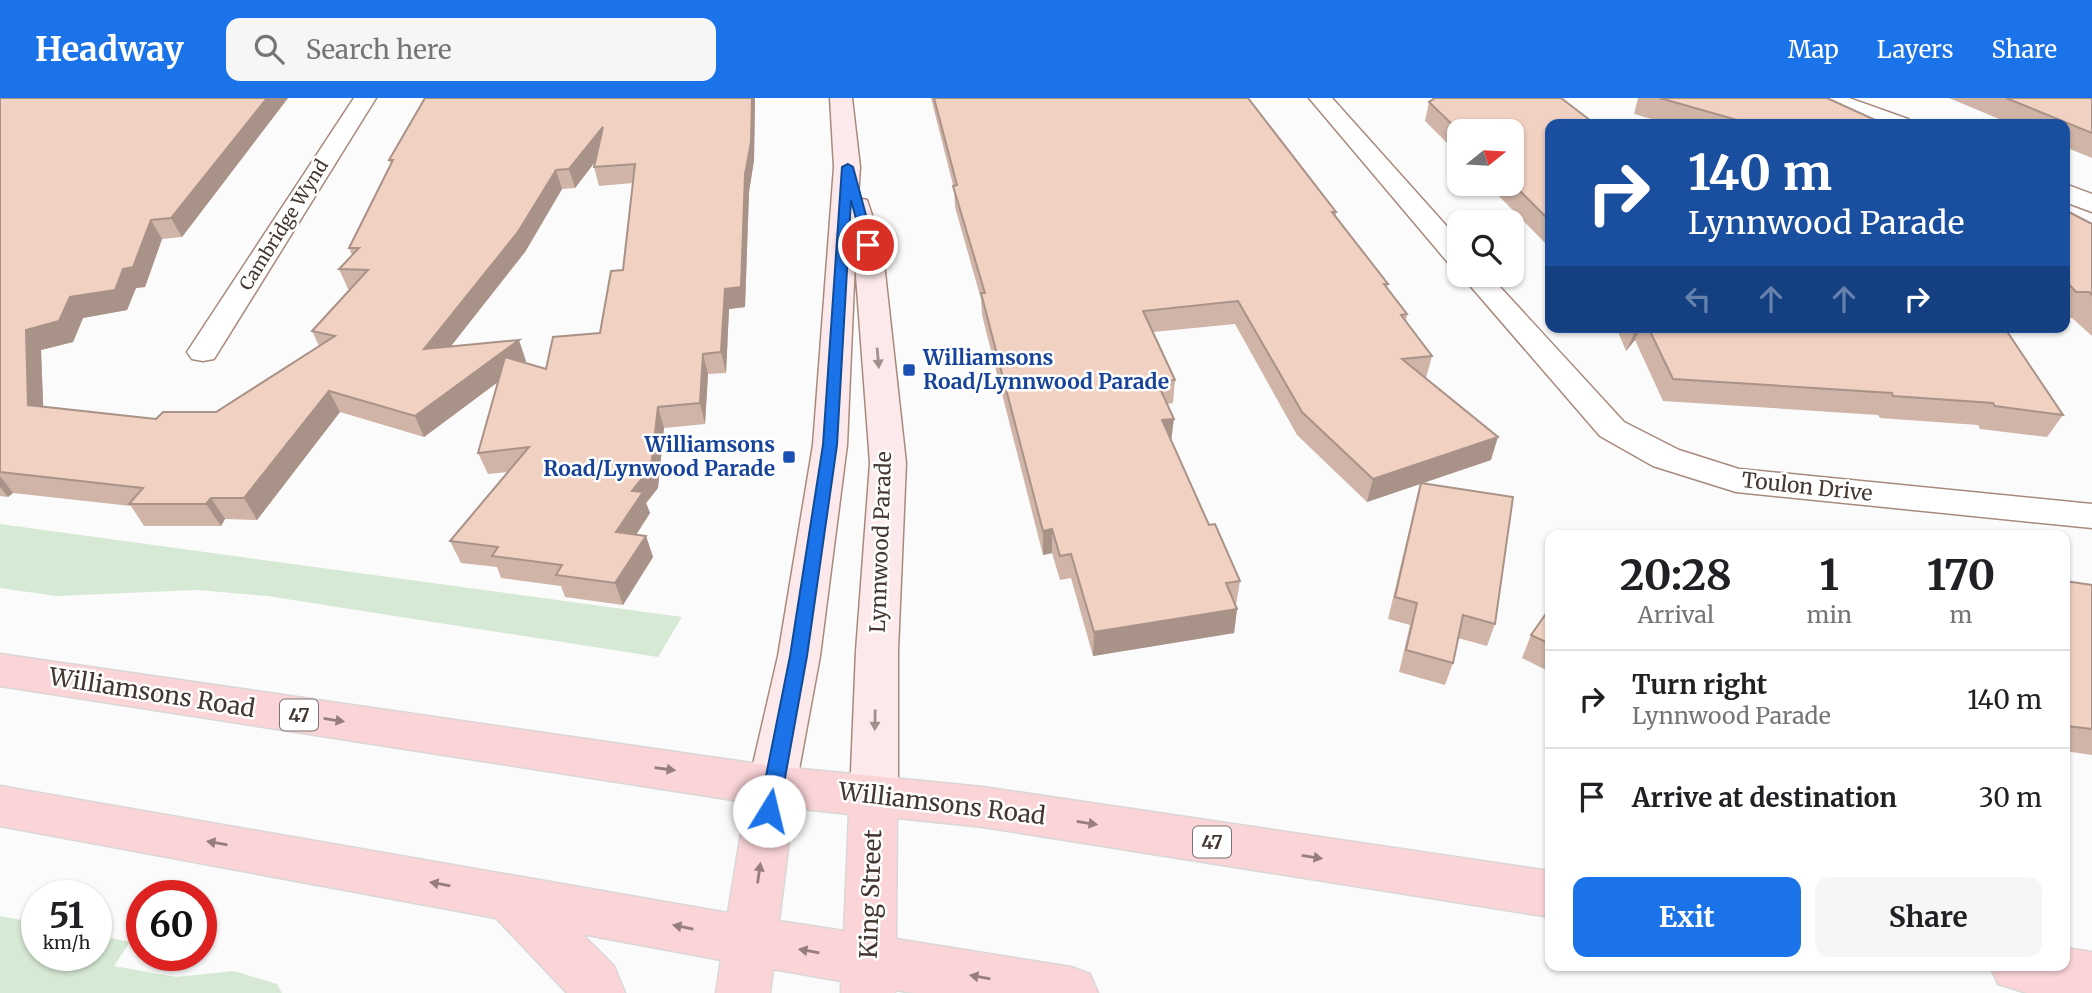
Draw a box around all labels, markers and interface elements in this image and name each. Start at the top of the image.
search box [226,18,716,81]
text: Headway [35,29,184,70]
icon: search [250,30,288,68]
text: Search here [306,33,452,66]
text: Map [1788,34,1839,65]
text: Layers [1877,34,1953,65]
text: Share [1991,34,2057,65]
north arrow [1447,119,1524,196]
map controls [1447,119,1524,287]
text: 140 m [1688,142,1832,203]
icon: right [1573,147,1664,238]
street label: Cambridge Wynd [234,155,333,294]
text: Lynnwood Parade [1688,203,1964,243]
button: search [1447,210,1524,287]
pin [838,215,898,275]
icon: arrive [849,226,887,264]
icon: left [1679,280,1717,318]
icon: ahead [1752,280,1790,318]
icon: ahead [1825,280,1863,318]
icon: right [1898,280,1936,318]
place label: Williamsons Road/Lynnwood Parade [922,344,1169,395]
one-way arrow [873,347,884,369]
marker: Williamsons Road/Lynnwood Parade [901,362,917,378]
place label: Williamsons Road/Lynwood Parade [543,431,775,482]
marker: Williamsons Road/Lynwood Parade [781,449,797,465]
street label: Lynnwood Parade [864,451,897,633]
street label: Toulon Drive [1740,466,1874,507]
text: 20:28 [1620,549,1732,601]
text: 1 [1820,549,1839,601]
text: 170 [1927,549,1995,601]
text: Arrival [1637,600,1714,629]
text: min [1807,600,1852,629]
text: m [1950,600,1972,629]
street label: Williamsons Road [46,661,257,724]
text: Turn right [1632,668,1767,701]
icon: right [1573,680,1611,718]
text: 140 m [1967,683,2042,716]
road number: 47 [280,700,318,730]
text: Lynnwood Parade [1632,701,1831,730]
one-way arrow [869,709,881,731]
one-way arrow [323,715,345,726]
one-way arrow [654,764,676,775]
position arrow [732,774,806,848]
street label: Williamsons Road [836,775,1047,832]
icon: arrive [1573,778,1611,816]
text: Arrive at destination [1632,781,1897,814]
text: 30 m [1979,781,2042,814]
one-way arrow [1076,818,1098,829]
road number: 47 [1193,827,1231,858]
street label: King Street [853,828,888,959]
one-way arrow [205,838,227,849]
one-way arrow [1301,852,1323,863]
one-way arrow [754,862,765,884]
button: Exit [1573,877,1801,957]
button: Share [1815,877,2042,957]
one-way arrow [429,878,451,889]
speed limit sign: 60 [126,880,217,971]
text: 51 [49,894,84,938]
one-way arrow [672,921,694,932]
text: km/h [43,931,90,954]
one-way arrow [798,945,820,956]
one-way arrow [969,971,991,982]

